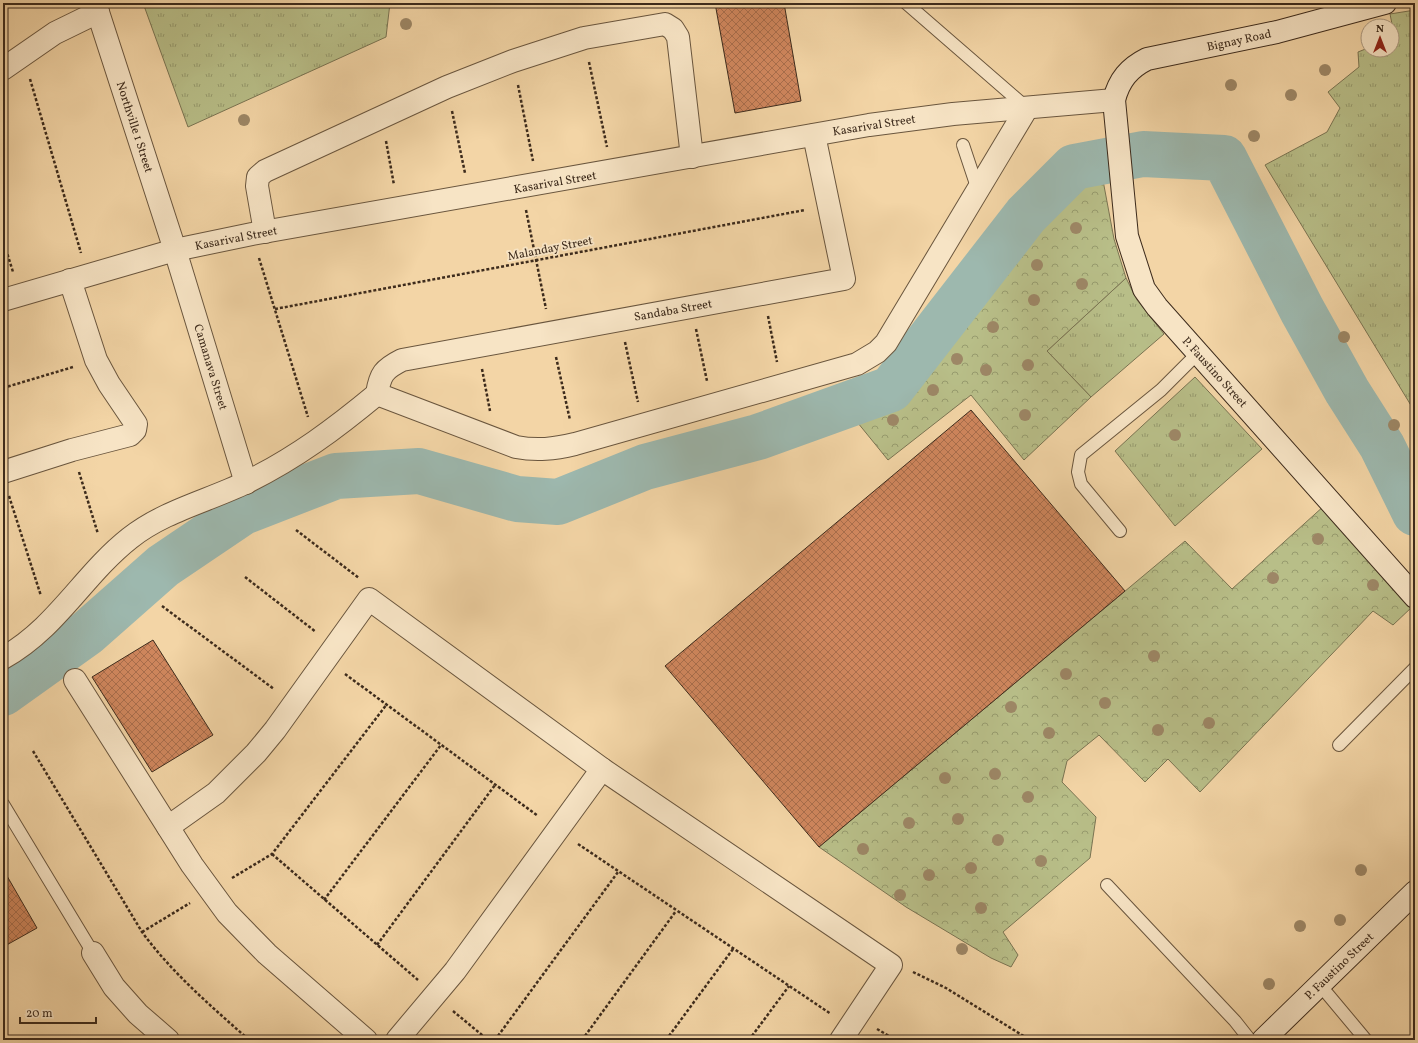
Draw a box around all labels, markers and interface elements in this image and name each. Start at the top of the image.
north arrow [1360,18,1400,58]
text: N [1376,22,1384,37]
street label: Bignay Road [1205,26,1273,56]
street label: Northville 1 Street [112,80,156,175]
street label: Kasarival Street [832,112,917,140]
street label: Kasarival Street [513,168,598,198]
street label: Kasarival Street [194,223,279,255]
street label: Malanday Street [506,233,594,265]
street label: Sandaba Street [633,296,713,326]
street label: Camanava Street [189,322,231,412]
street label: P. Faustino Street [1178,334,1250,412]
street label: P. Faustino Street [1302,930,1378,1004]
scale bar [20,999,96,1025]
text: 20 m [26,1006,53,1022]

